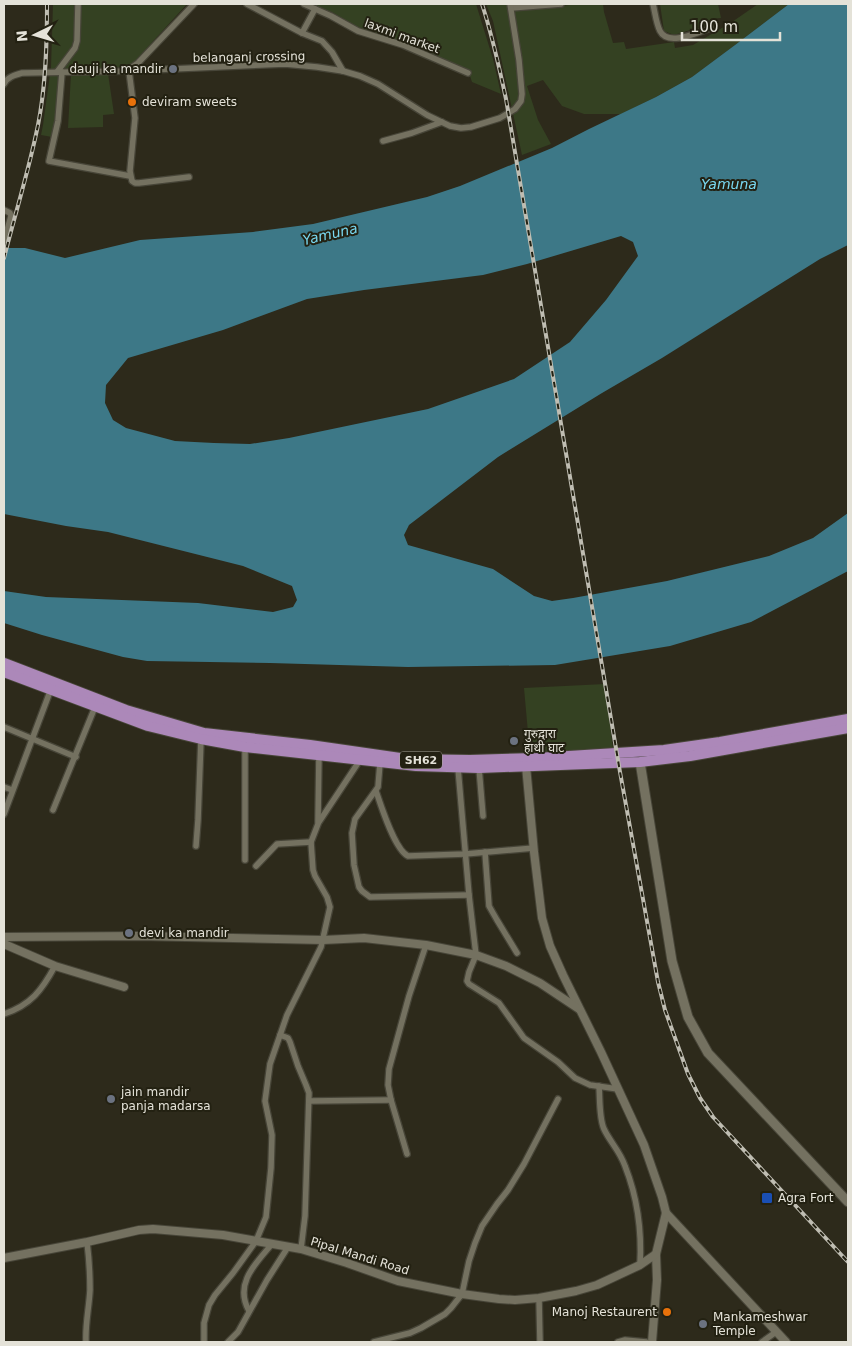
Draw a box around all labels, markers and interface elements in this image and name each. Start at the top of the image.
north arrow [10,10,60,60]
scale bar [682,10,780,42]
street label: laxmi market [362,16,442,56]
text: 100 m [690,18,738,36]
text: N [14,30,31,43]
street label: belanganj crossing [193,49,305,65]
place label: dauji ka mandir [70,62,163,76]
marker: dauji ka mandir [167,63,179,75]
place label: deviram sweets [142,95,237,109]
marker: deviram sweets [126,96,138,108]
water label: Yamuna [701,176,757,192]
water label: Yamuna [301,220,359,248]
place label: गुरुद्वारा हाथी घाट [524,727,565,755]
marker: गुरुद्वारा हाथी घाट [508,735,520,747]
road number: SH62 [400,752,442,768]
place label: devi ka mandir [139,926,229,940]
marker: devi ka mandir [123,927,135,939]
place label: jain mandir panja madarsa [120,1085,211,1113]
marker: jain mandir panja madarsa [105,1093,117,1105]
marker: Agra Fort [760,1191,774,1205]
place label: Agra Fort [778,1191,834,1205]
street label: Pipal Mandi Road [309,1234,411,1278]
place label: Manoj Restaurent [552,1305,657,1319]
marker: Manoj Restaurent [661,1306,673,1318]
place label: Mankameshwar Temple [712,1310,808,1338]
marker: Mankameshwar Temple [697,1318,709,1330]

